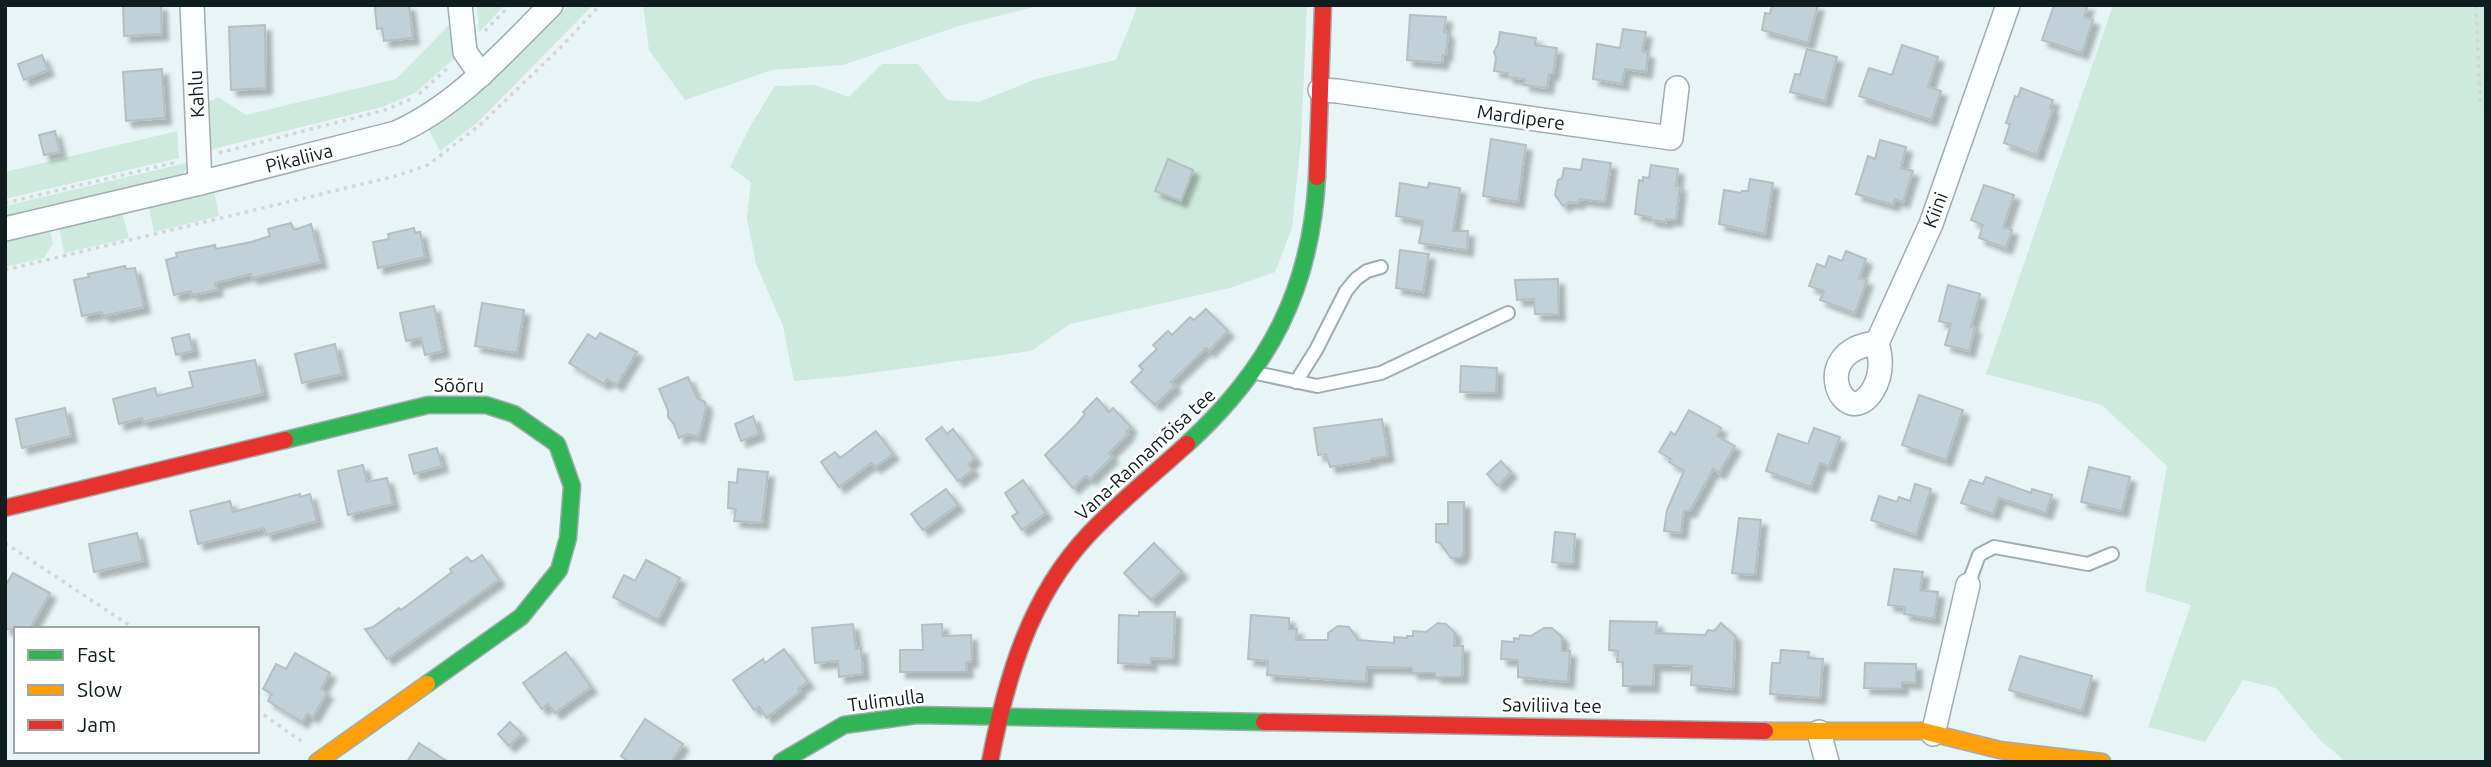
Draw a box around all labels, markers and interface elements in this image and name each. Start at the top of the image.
street label: Kahlu [184,69,208,119]
street label: Mardipere [1476,100,1566,134]
street label: Pikaliiva [263,139,335,177]
street label: Kiini [1918,189,1952,231]
street label: Sõõru [434,374,484,396]
street label: Vana-Rannamõisa tee [1070,383,1220,525]
legend [14,627,259,753]
text: Fast [77,642,115,666]
text: Slow [77,677,122,701]
street label: Tulimulla [846,684,926,716]
street label: Saviliiva tee [1502,693,1602,717]
text: Jam [77,712,116,736]

